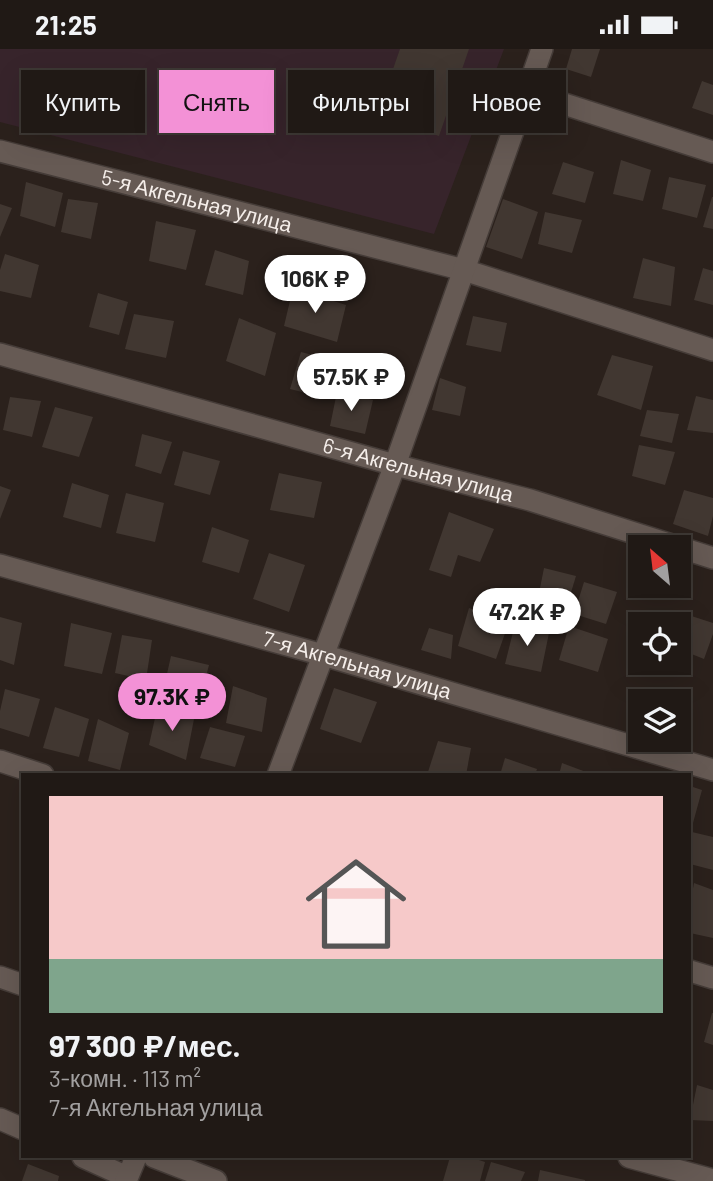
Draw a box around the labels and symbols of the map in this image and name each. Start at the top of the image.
street label: 5-я Акгельная улица [99,164,295,236]
pin: 106K ₽ [258,255,372,315]
pin: 57.5K ₽ [286,353,416,413]
street label: 6-я Акгельная улица [321,431,517,506]
north arrow [628,535,691,599]
pin: 47.2K ₽ [462,589,592,648]
street label: 7-я Акгельная улица [260,625,455,703]
pin: 97.3K ₽ [107,673,237,733]

